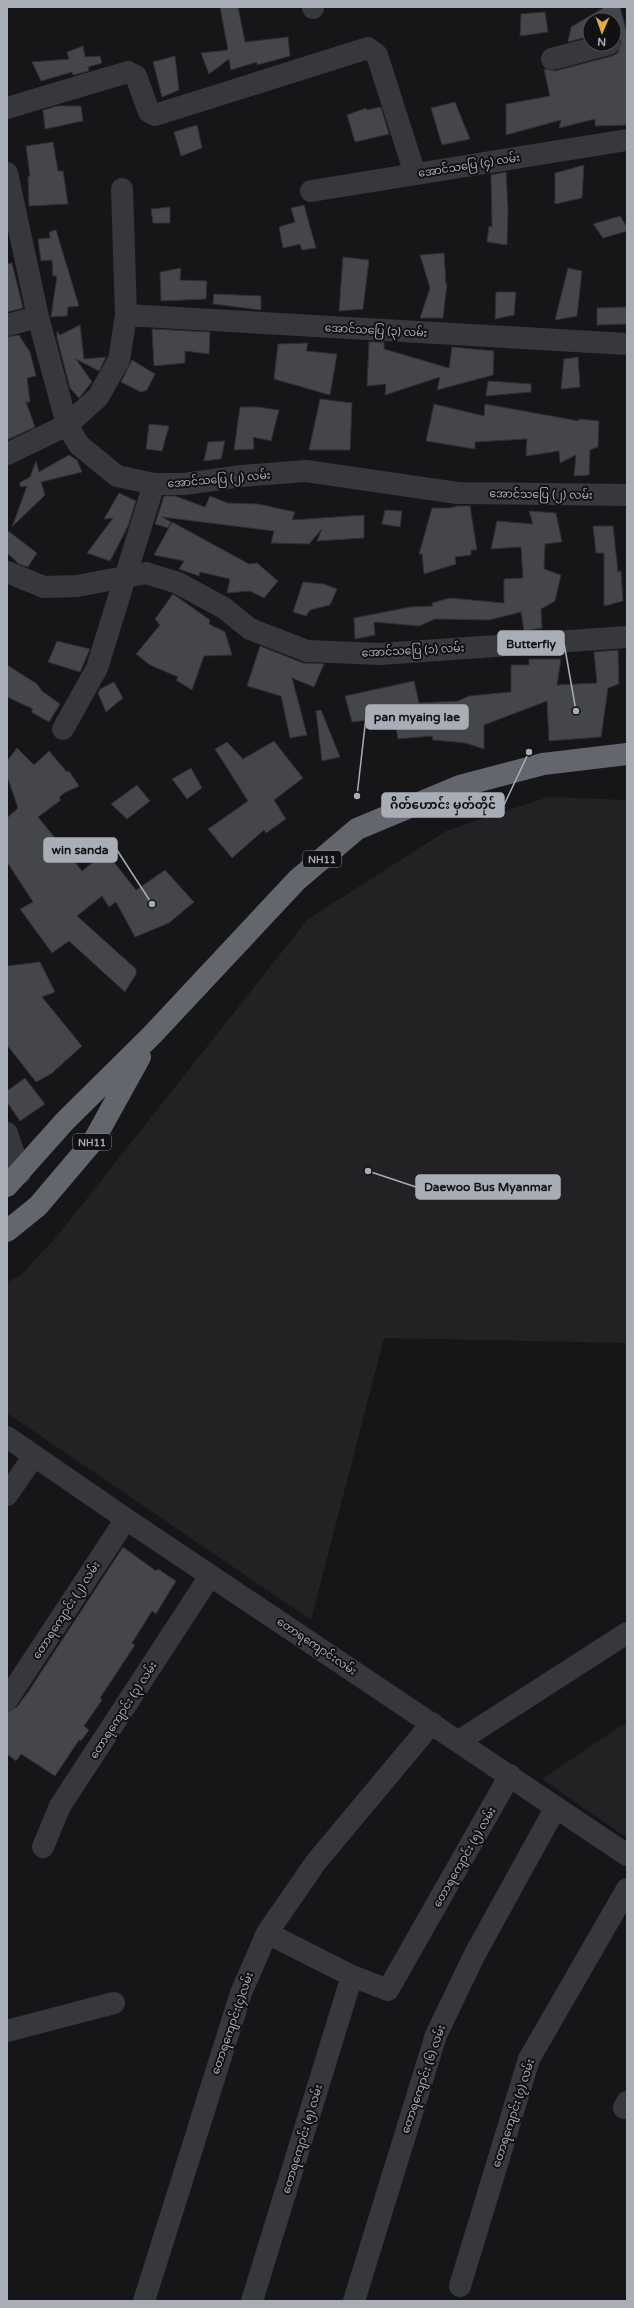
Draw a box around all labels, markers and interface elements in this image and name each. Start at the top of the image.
north arrow [582,12,622,52]
text: N [597,35,606,48]
street label: အောင်သပြေ (၄) လမ်း [417,150,521,182]
street label: အောင်သပြေ (၃) လမ်း [324,320,428,342]
street label: အောင်သပြေ (၂) လမ်း [167,468,272,492]
street label: အောင်သပြေ (၂) လမ်း [489,486,593,504]
callout: Butterfly [498,631,564,655]
text: Butterfly [506,637,557,652]
street label: အောင်သပြေ (၁) လမ်း [361,640,465,662]
callout: pan myaing lae [366,705,468,729]
text: pan myaing lae [374,710,460,725]
callout: ဂိတ်ဟောင်း မှတ်တိုင် [382,793,504,817]
text: ဂိတ်ဟောင်း မှတ်တိုင် [390,795,496,816]
callout: win sanda [44,838,117,862]
text: win sanda [51,843,109,857]
road number: NH11 [303,851,341,867]
road number: NH11 [73,1134,111,1150]
callout: Daewoo Bus Myanmar [416,1175,560,1199]
text: Daewoo Bus Myanmar [424,1180,552,1195]
street label: တောရကျောင်း (၂) လမ်း [29,1559,105,1662]
street label: တောရကျောင်းလမ်း [273,1614,360,1680]
street label: တောရကျောင်း (၃) လမ်း [86,1659,161,1762]
street label: တောရကျောင်း (၅) လမ်း [430,1804,500,1911]
street label: တောရကျောင်း(၄)လမ်း [208,1970,258,2077]
street label: တောရကျောင်း (၆) လမ်း [398,2023,450,2136]
street label: တောရကျောင်း (၇) လမ်း [489,2057,539,2170]
street label: တောရကျောင်း (၅) လမ်း [279,2083,327,2196]

